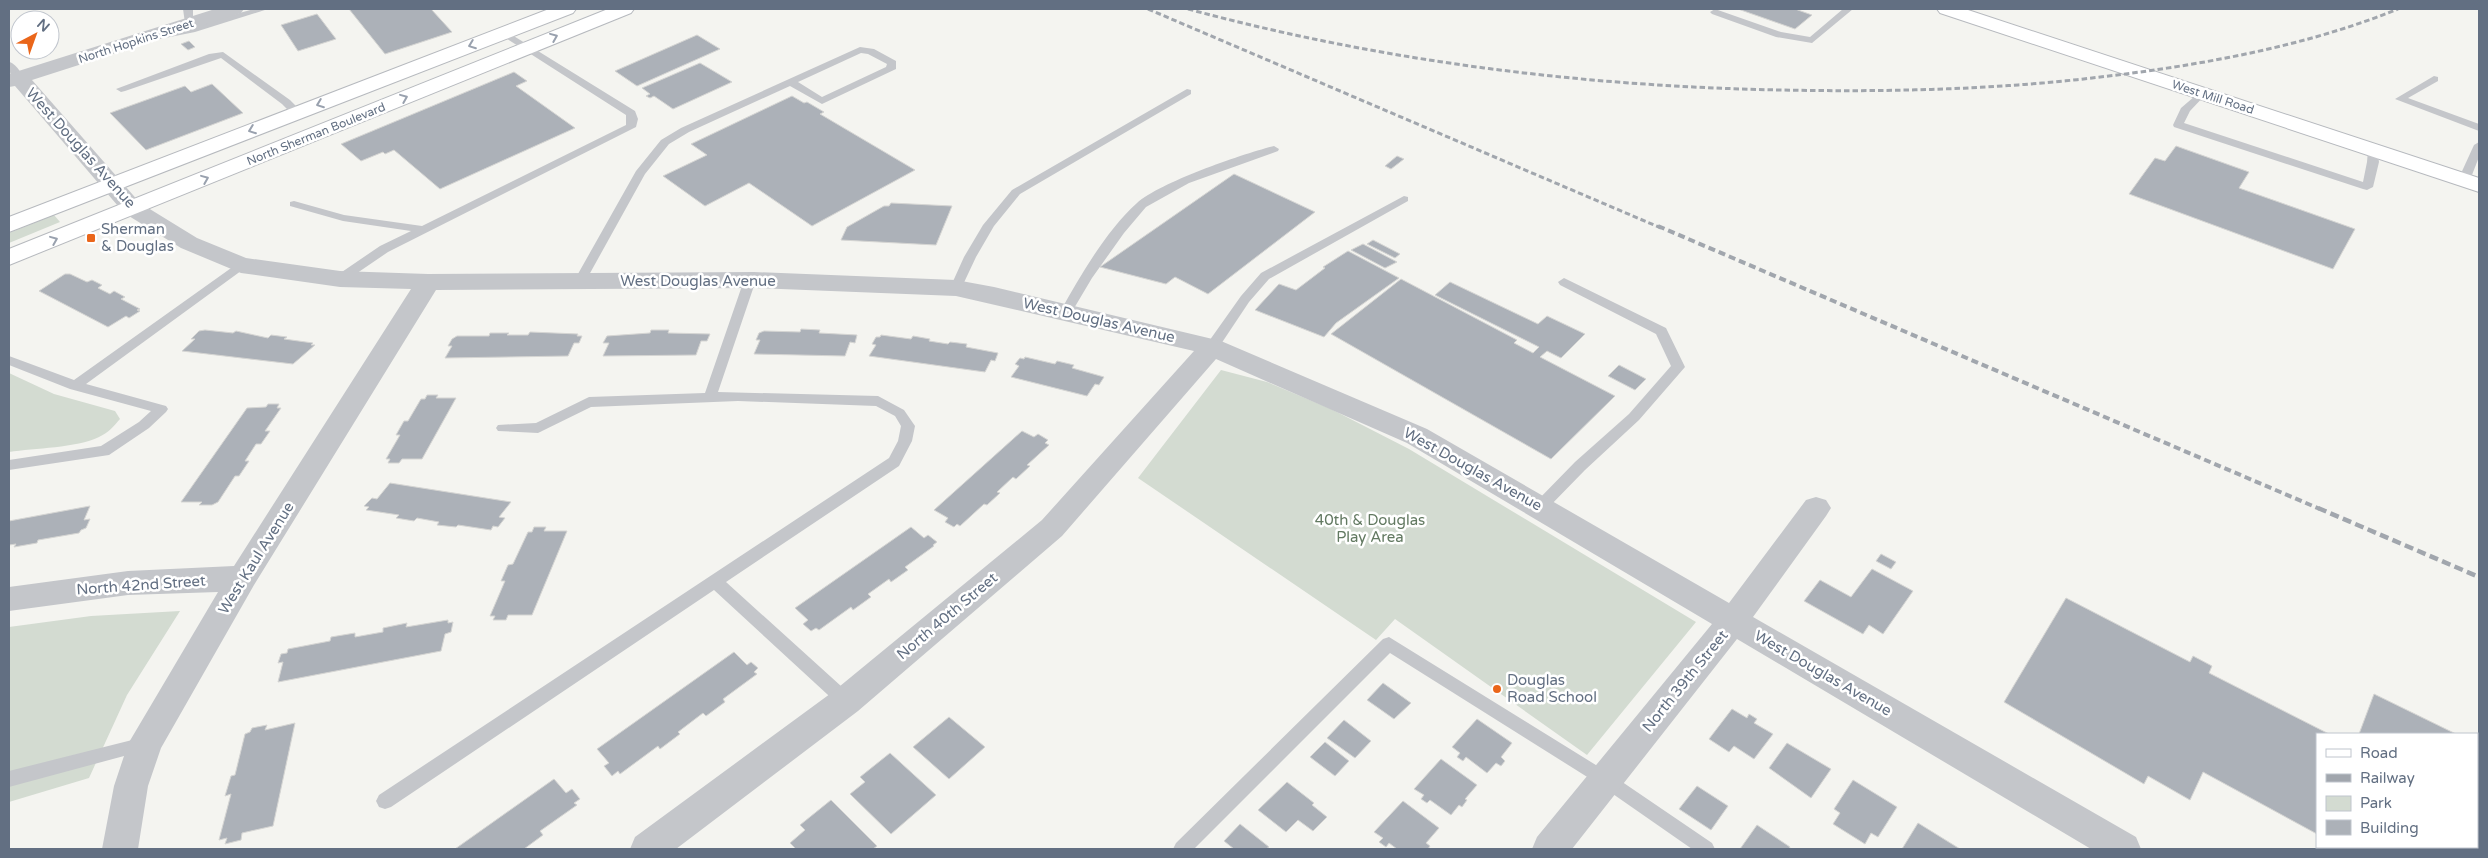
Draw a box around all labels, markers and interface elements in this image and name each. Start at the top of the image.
north arrow [10,10,60,60]
text: N [33,15,53,36]
street label: North Hopkins Street [77,16,196,66]
one-way arrow [549,33,558,43]
one-way arrow [468,39,477,49]
street label: West Mill Road [2170,77,2256,117]
street label: West Douglas Avenue [22,84,140,212]
one-way arrow [399,94,408,104]
one-way arrow [316,98,325,108]
street label: North Sherman Boulevard [245,100,387,168]
one-way arrow [248,124,257,135]
one-way arrow [200,175,208,185]
place label: Sherman & Douglas [101,220,174,255]
marker: Sherman & Douglas [85,232,97,244]
one-way arrow [49,236,58,246]
street label: West Douglas Avenue [620,272,776,290]
street label: West Douglas Avenue [1021,294,1177,346]
street label: West Douglas Avenue [1401,423,1545,515]
street label: West Kaul Avenue [214,499,298,617]
park label: 40th & Douglas Play Area [1315,511,1425,546]
street label: North 40th Street [893,568,1001,663]
street label: North 42nd Street [76,571,207,599]
street label: North 39th Street [1638,626,1732,736]
street label: West Douglas Avenue [1751,626,1895,720]
place label: Douglas Road School [1507,671,1597,706]
marker: Douglas Road School [1491,683,1503,695]
legend [2316,733,2478,848]
text: Road [2360,744,2398,762]
text: Railway [2360,769,2415,787]
text: Park [2360,794,2392,812]
text: Building [2360,819,2419,837]

